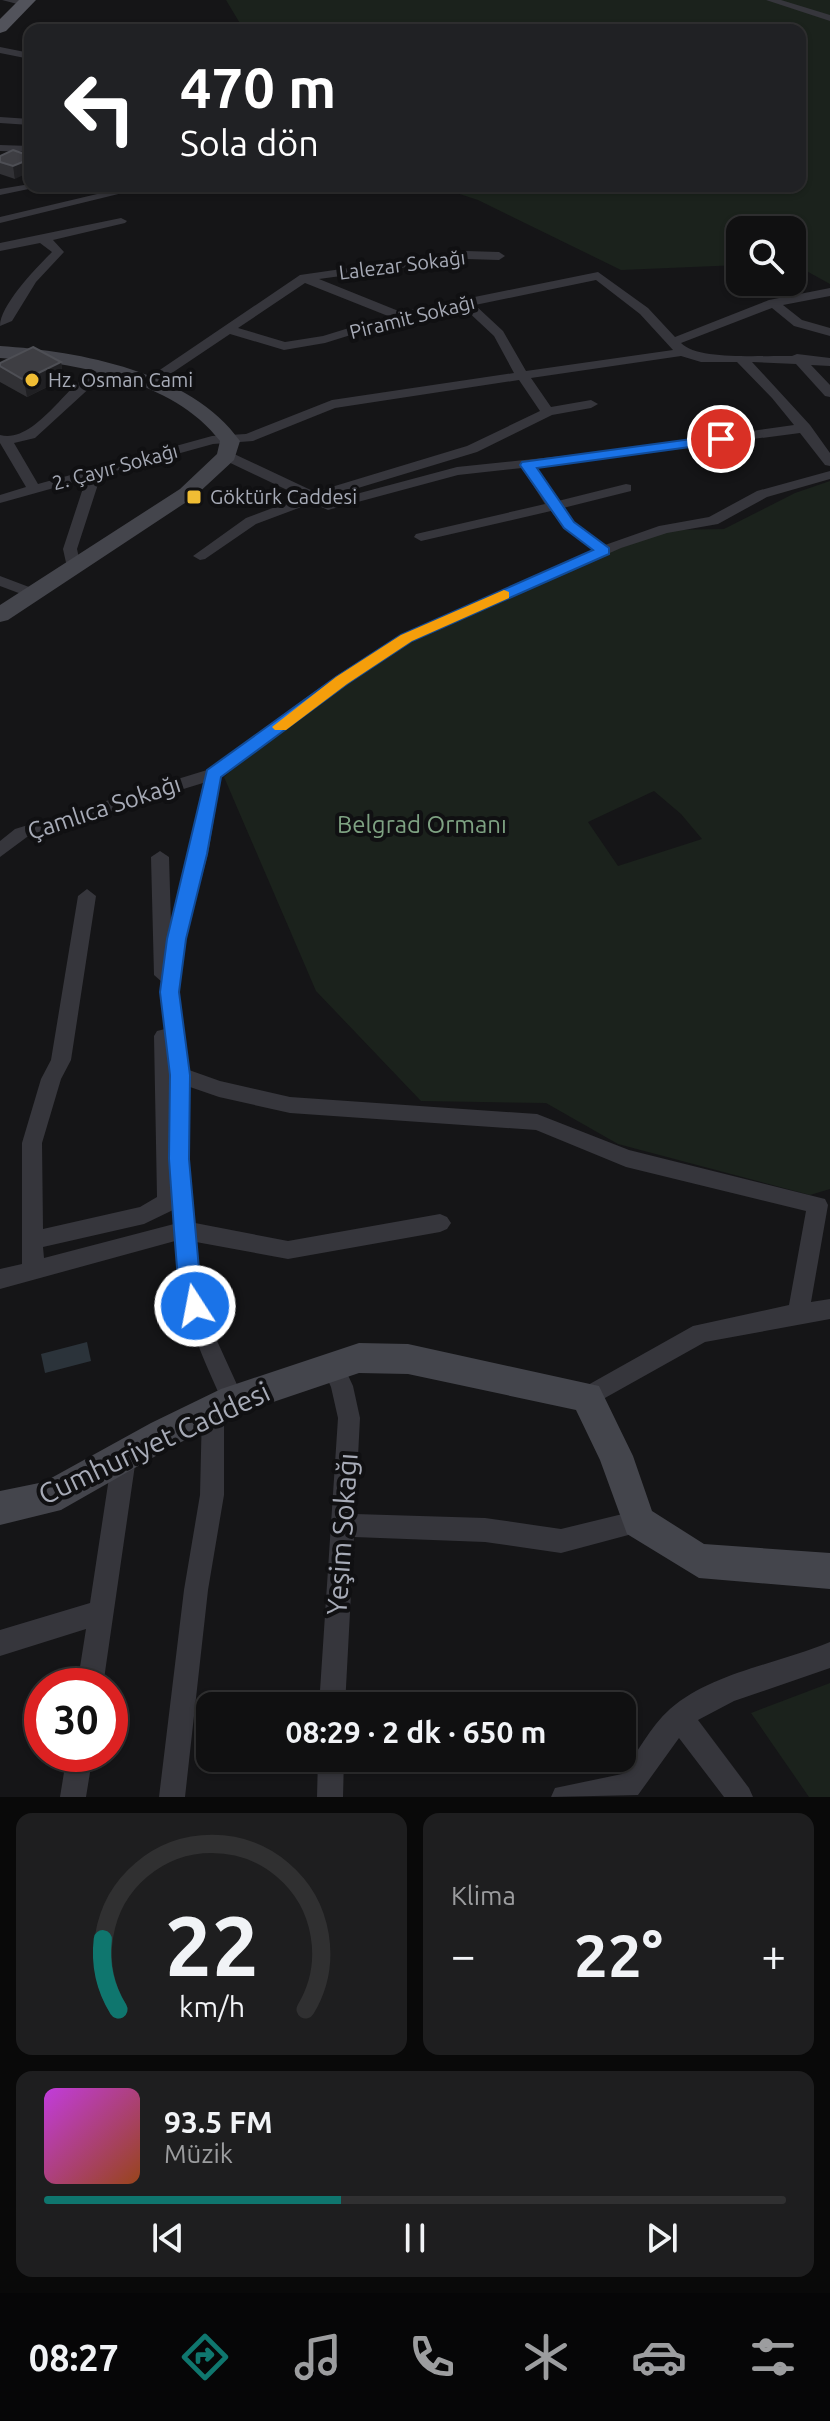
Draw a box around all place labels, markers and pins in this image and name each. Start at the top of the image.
place label: Hz. Osman Cami [48,368,193,391]
marker: Hz. Osman Cami [23,371,41,389]
pin [687,405,755,473]
place label: Göktürk Caddesi [210,485,357,508]
marker: Göktürk Caddesi [185,488,203,506]

